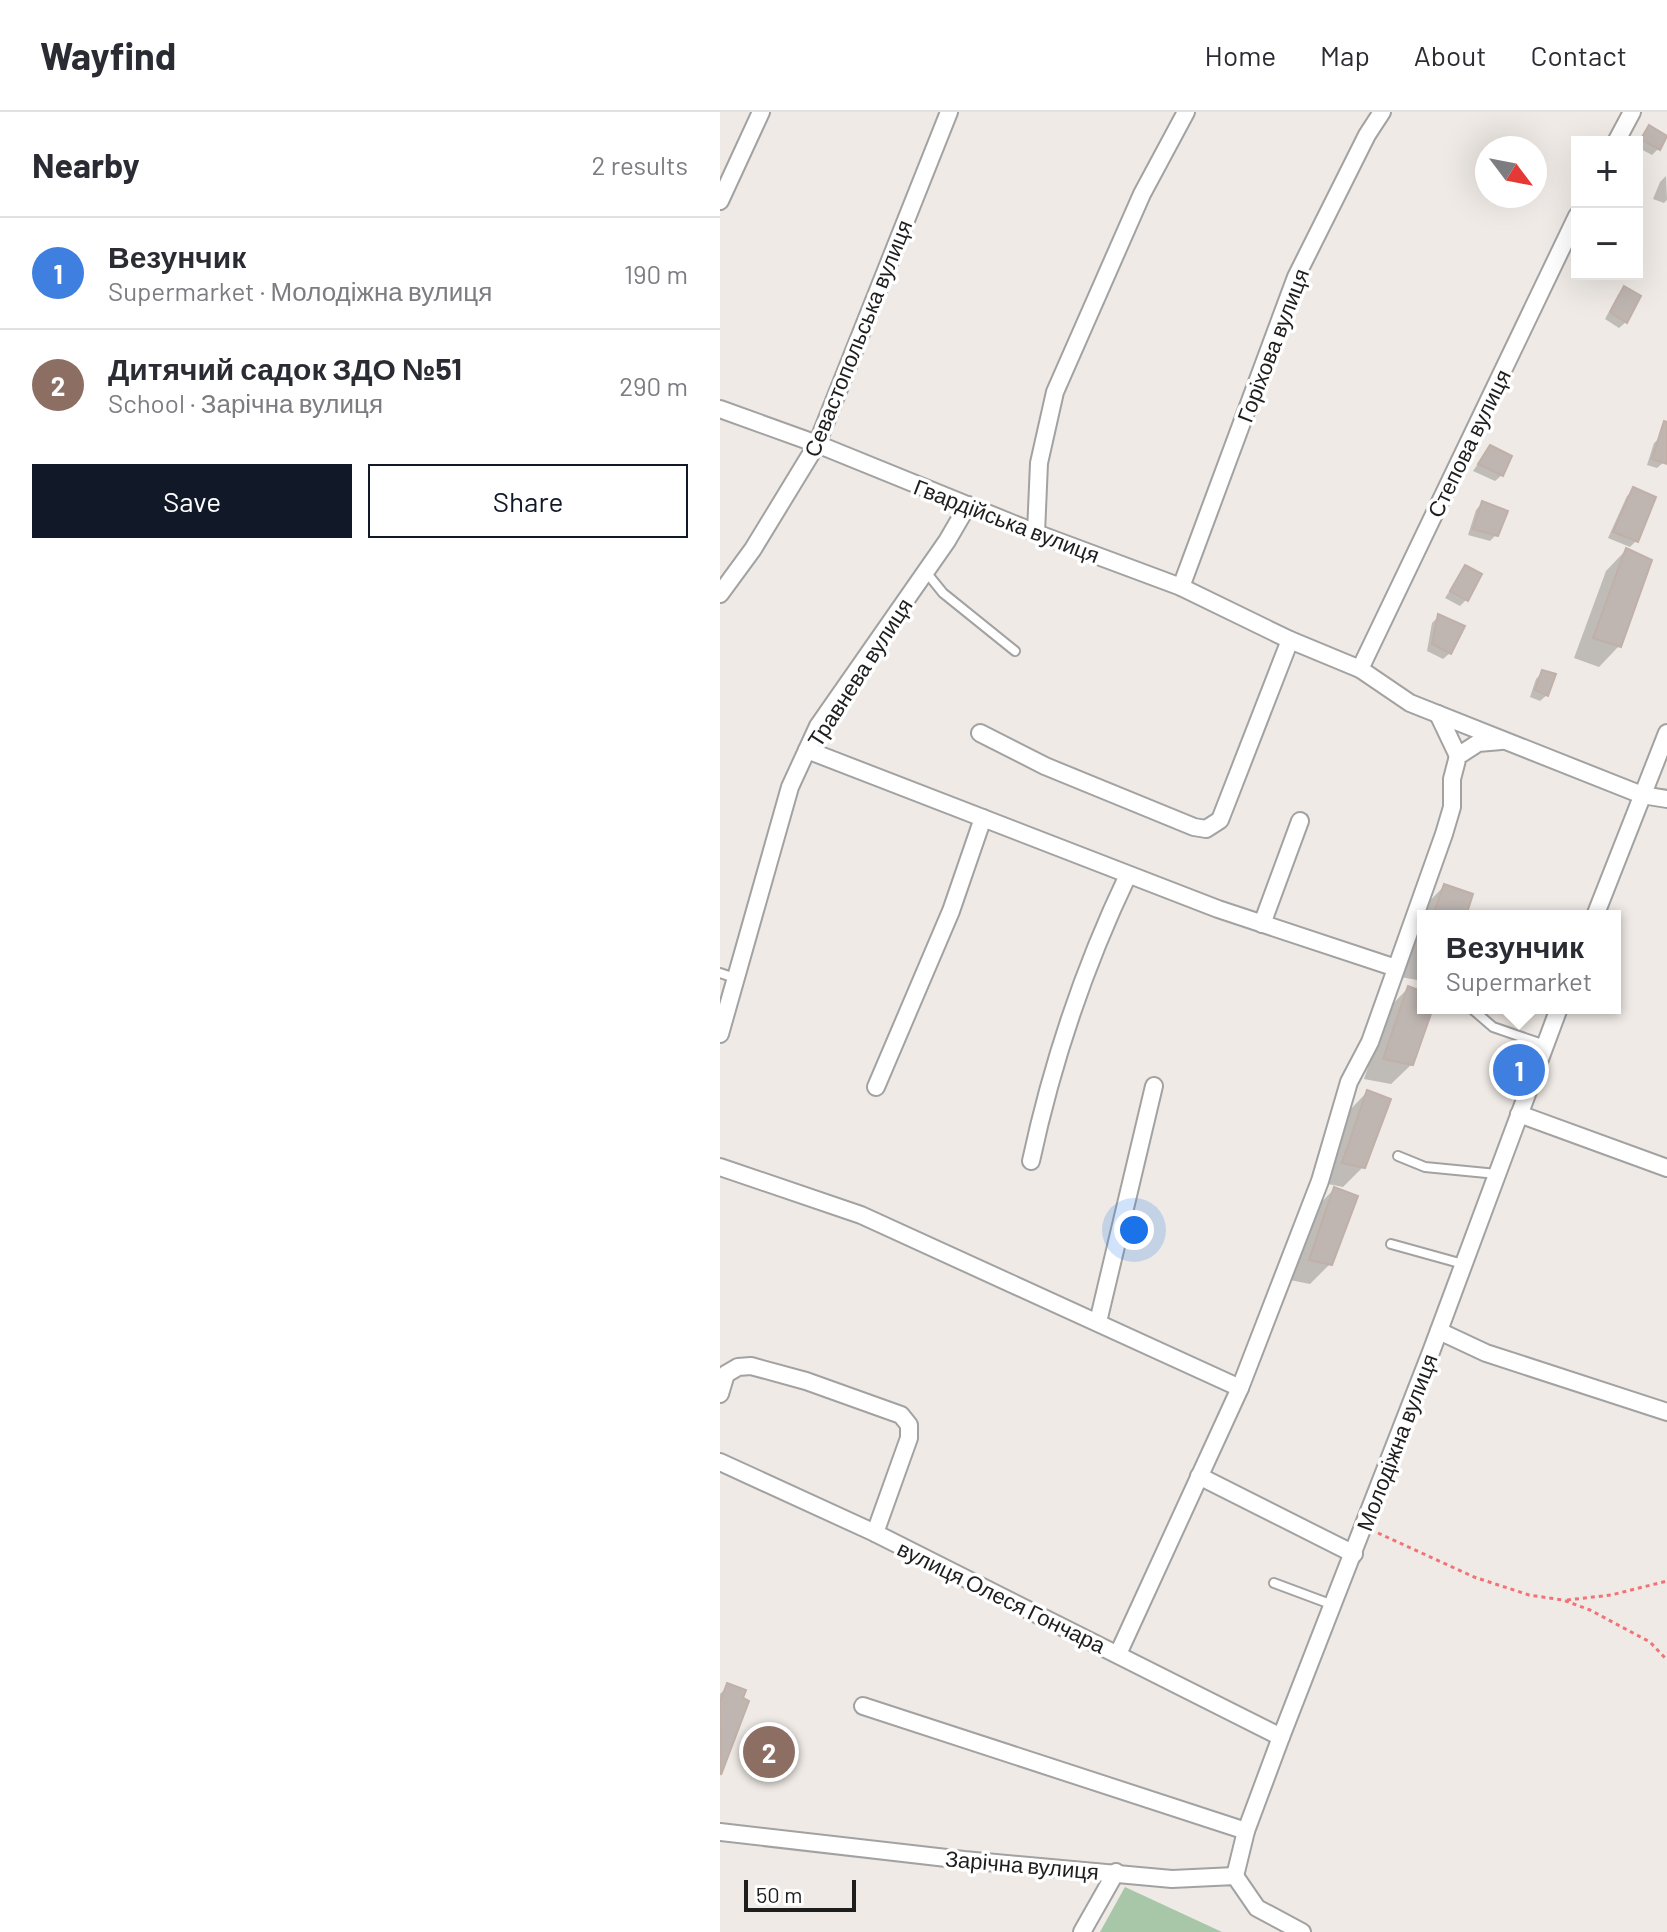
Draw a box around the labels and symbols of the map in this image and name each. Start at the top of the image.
north arrow [1475,136,1547,208]
street label: Севастопольська вулиця [797,216,917,461]
street label: Горіхова вулиця [1231,265,1314,426]
street label: Степова вулиця [1421,365,1516,522]
street label: Гвардійська вулиця [910,473,1103,568]
street label: Травнева вулиця [801,593,918,752]
pin: 1 [1493,1040,1545,1100]
your location [1114,1210,1154,1250]
street label: Молодіжна вулиця [1350,1350,1443,1535]
street label: вулиця Олеся Гончара [893,1534,1111,1659]
pin: 2 [743,1722,795,1782]
street label: Зарічна вулиця [944,1844,1100,1885]
scale bar [744,1876,856,1912]

